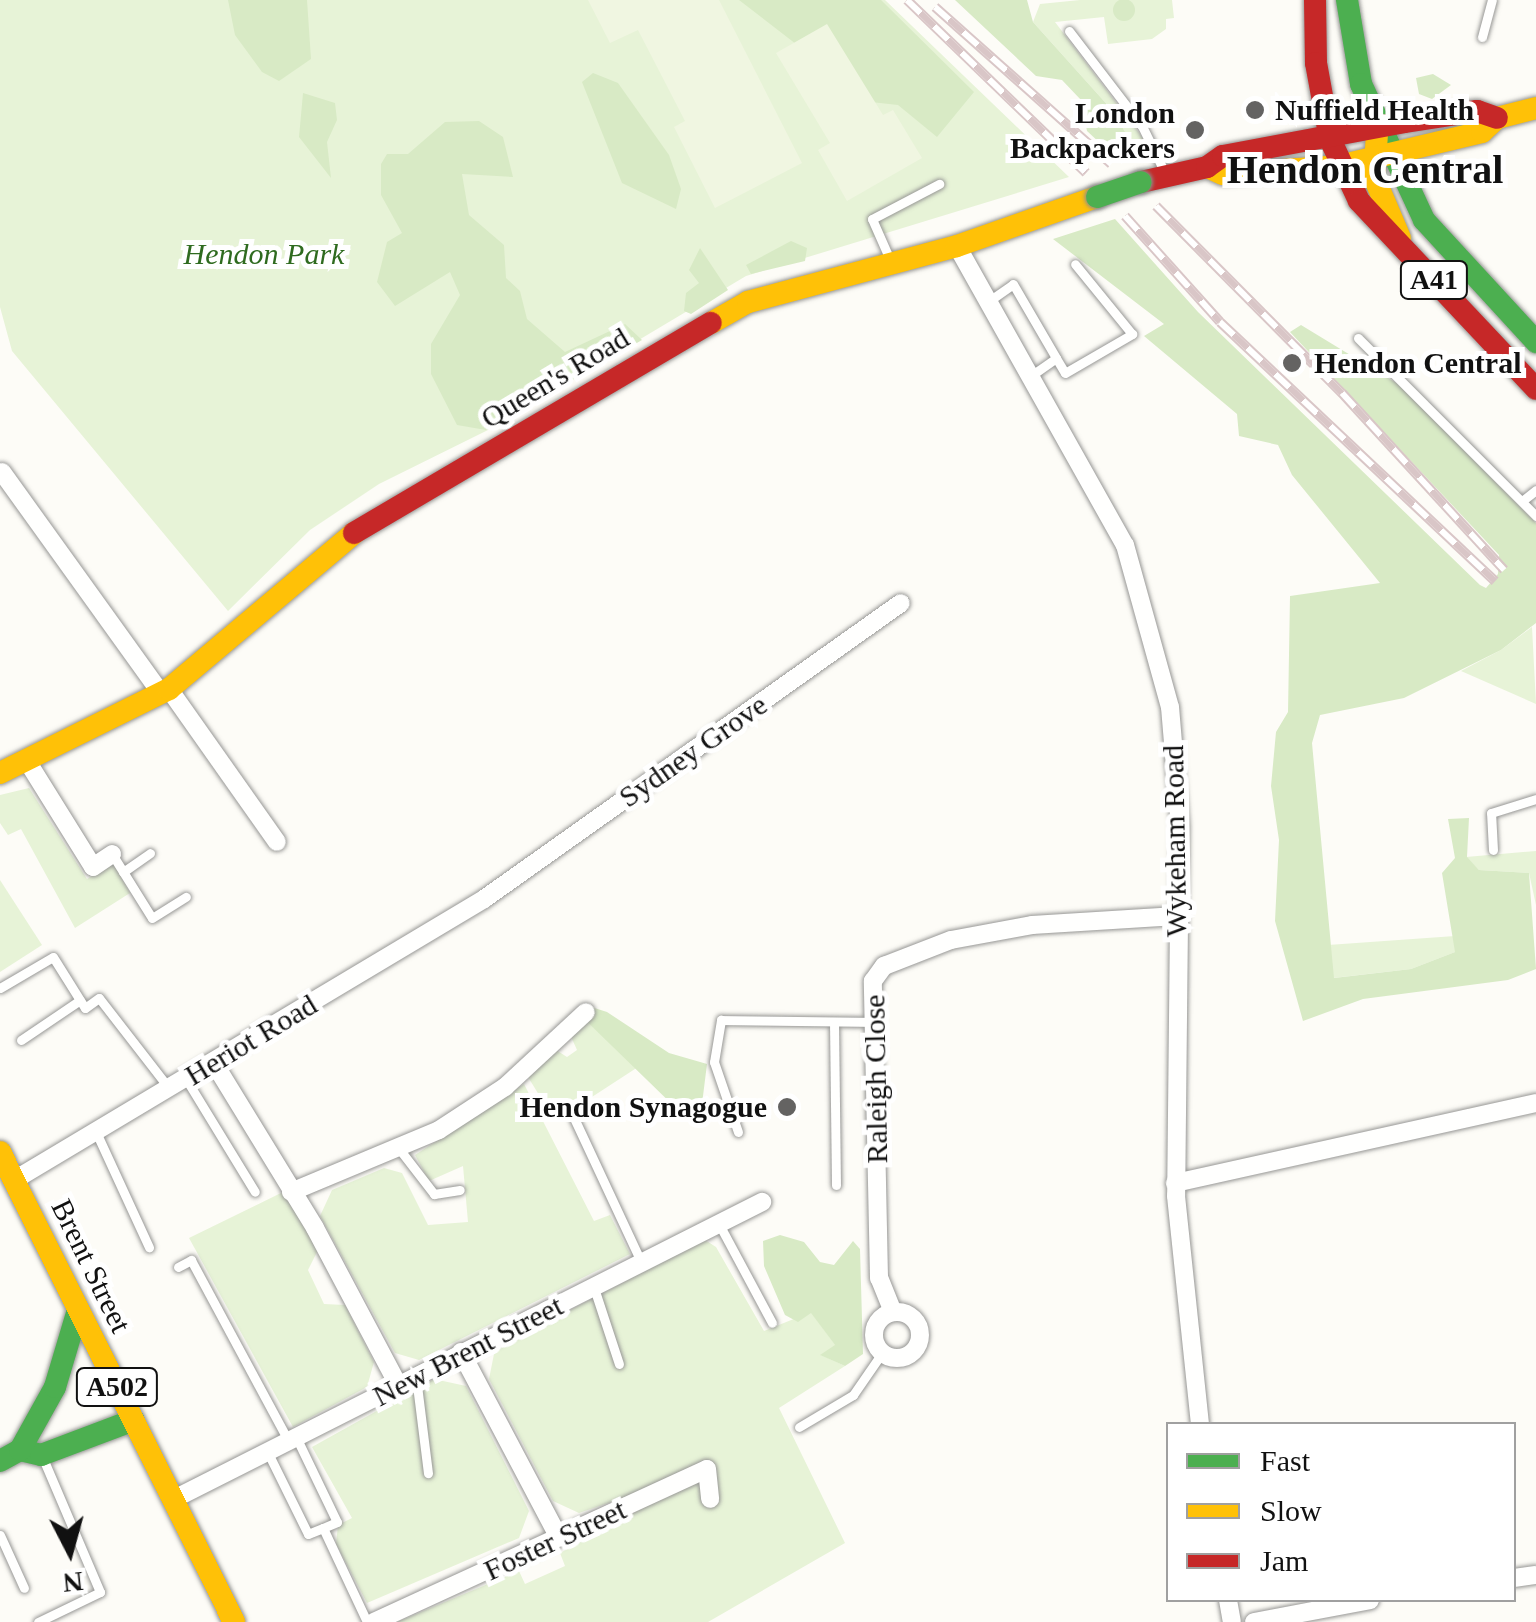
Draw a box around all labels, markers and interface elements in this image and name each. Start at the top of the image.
place label: Nuffield Health [1275,92,1474,128]
place label: London Backpackers [1010,95,1175,166]
marker: Nuffield Health [1244,99,1266,121]
marker: London Backpackers [1184,119,1206,141]
district label: Hendon Central [1227,146,1503,194]
park label: Hendon Park [184,236,344,272]
road number: A41 [1399,257,1469,303]
street label: Queen's Road [474,320,636,436]
place label: Hendon Central [1314,345,1522,381]
marker: Hendon Central [1279,350,1305,376]
street label: Sydney Grove [612,687,774,815]
street label: Wykeham Road [1155,745,1195,937]
street label: Heriot Road [179,987,323,1093]
street label: Raleigh Close [857,994,895,1164]
place label: Hendon Synagogue [519,1089,767,1125]
marker: Hendon Synagogue [776,1096,798,1118]
street label: Brent Street [43,1193,139,1339]
street label: New Brent Street [367,1288,569,1414]
road number: A502 [74,1364,160,1410]
legend [1166,1422,1516,1602]
text: Fast [1260,1444,1310,1477]
street label: Foster Street [478,1491,632,1589]
text: Slow [1260,1494,1322,1527]
north arrow [20,1502,120,1602]
text: Jam [1260,1544,1308,1577]
text: N [62,1566,85,1599]

